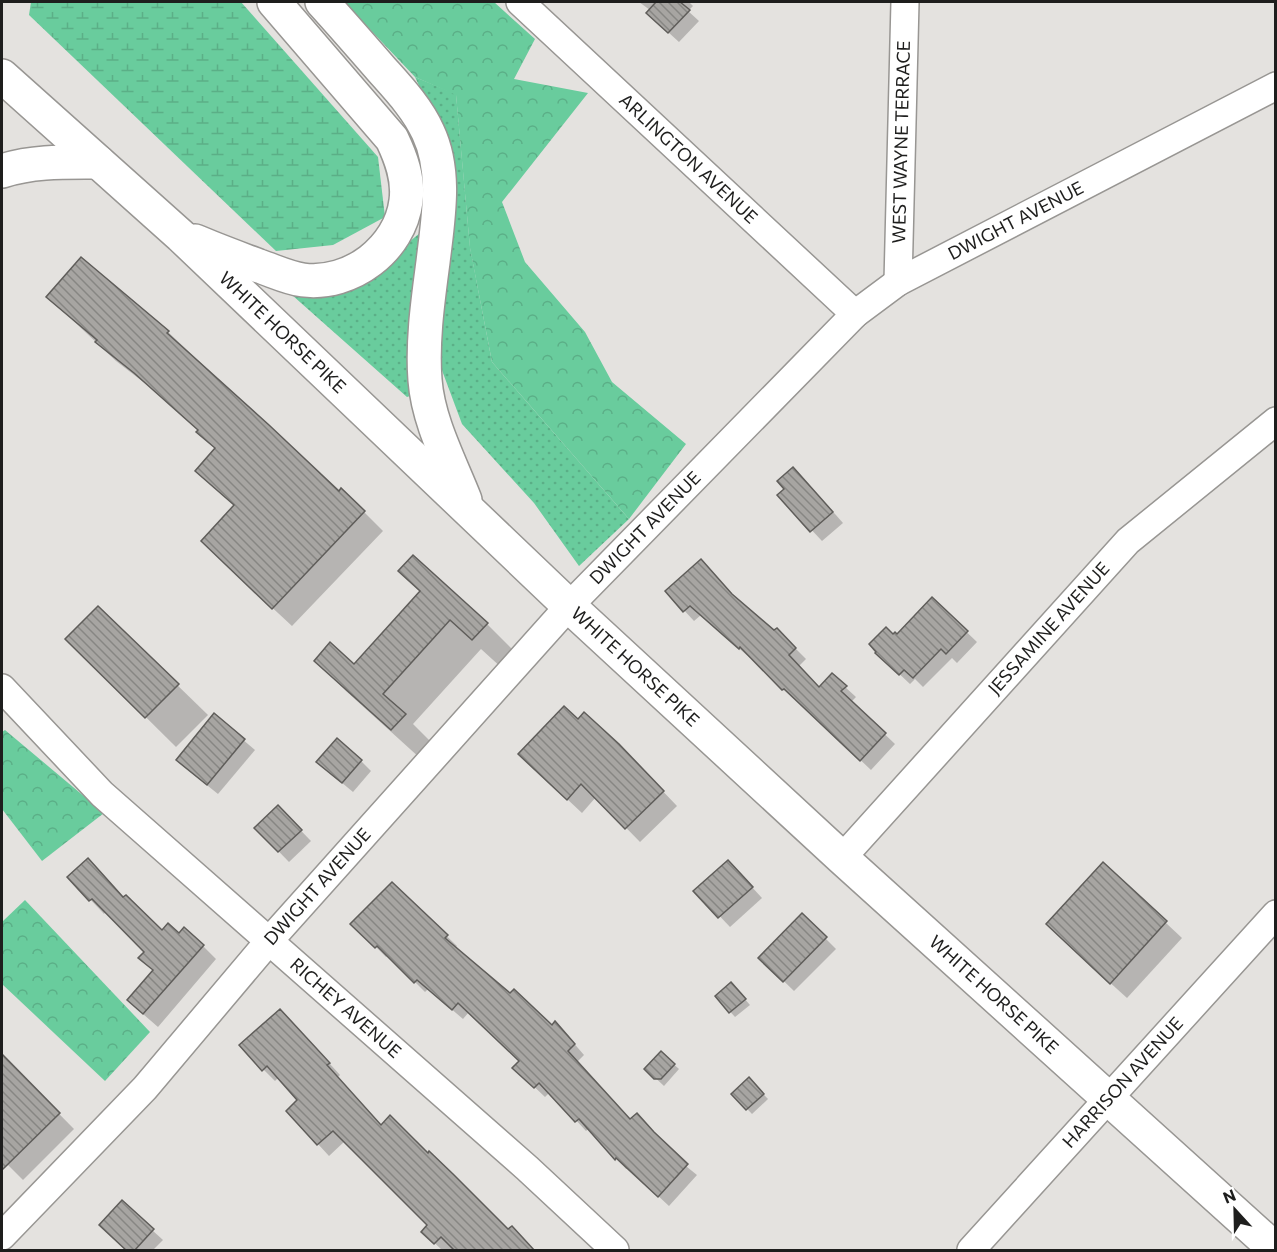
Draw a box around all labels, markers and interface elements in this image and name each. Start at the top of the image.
street label: WEST WAYNE TERRACE [887,40,914,244]
street label: ARLINGTON AVENUE [615,88,763,228]
street label: DWIGHT AVENUE [944,176,1087,264]
street label: WHITE HORSE PIKE [215,266,351,397]
street label: DWIGHT AVENUE [585,466,705,588]
street label: JESSAMINE AVENUE [983,557,1114,699]
street label: WHITE HORSE PIKE [567,602,704,731]
street label: DWIGHT AVENUE [259,823,375,949]
street label: WHITE HORSE PIKE [925,930,1063,1058]
street label: RICHEY AVENUE [286,953,406,1062]
street label: HARRISON AVENUE [1057,1012,1187,1152]
north arrow [1205,1180,1265,1240]
text: N [1220,1185,1238,1207]

